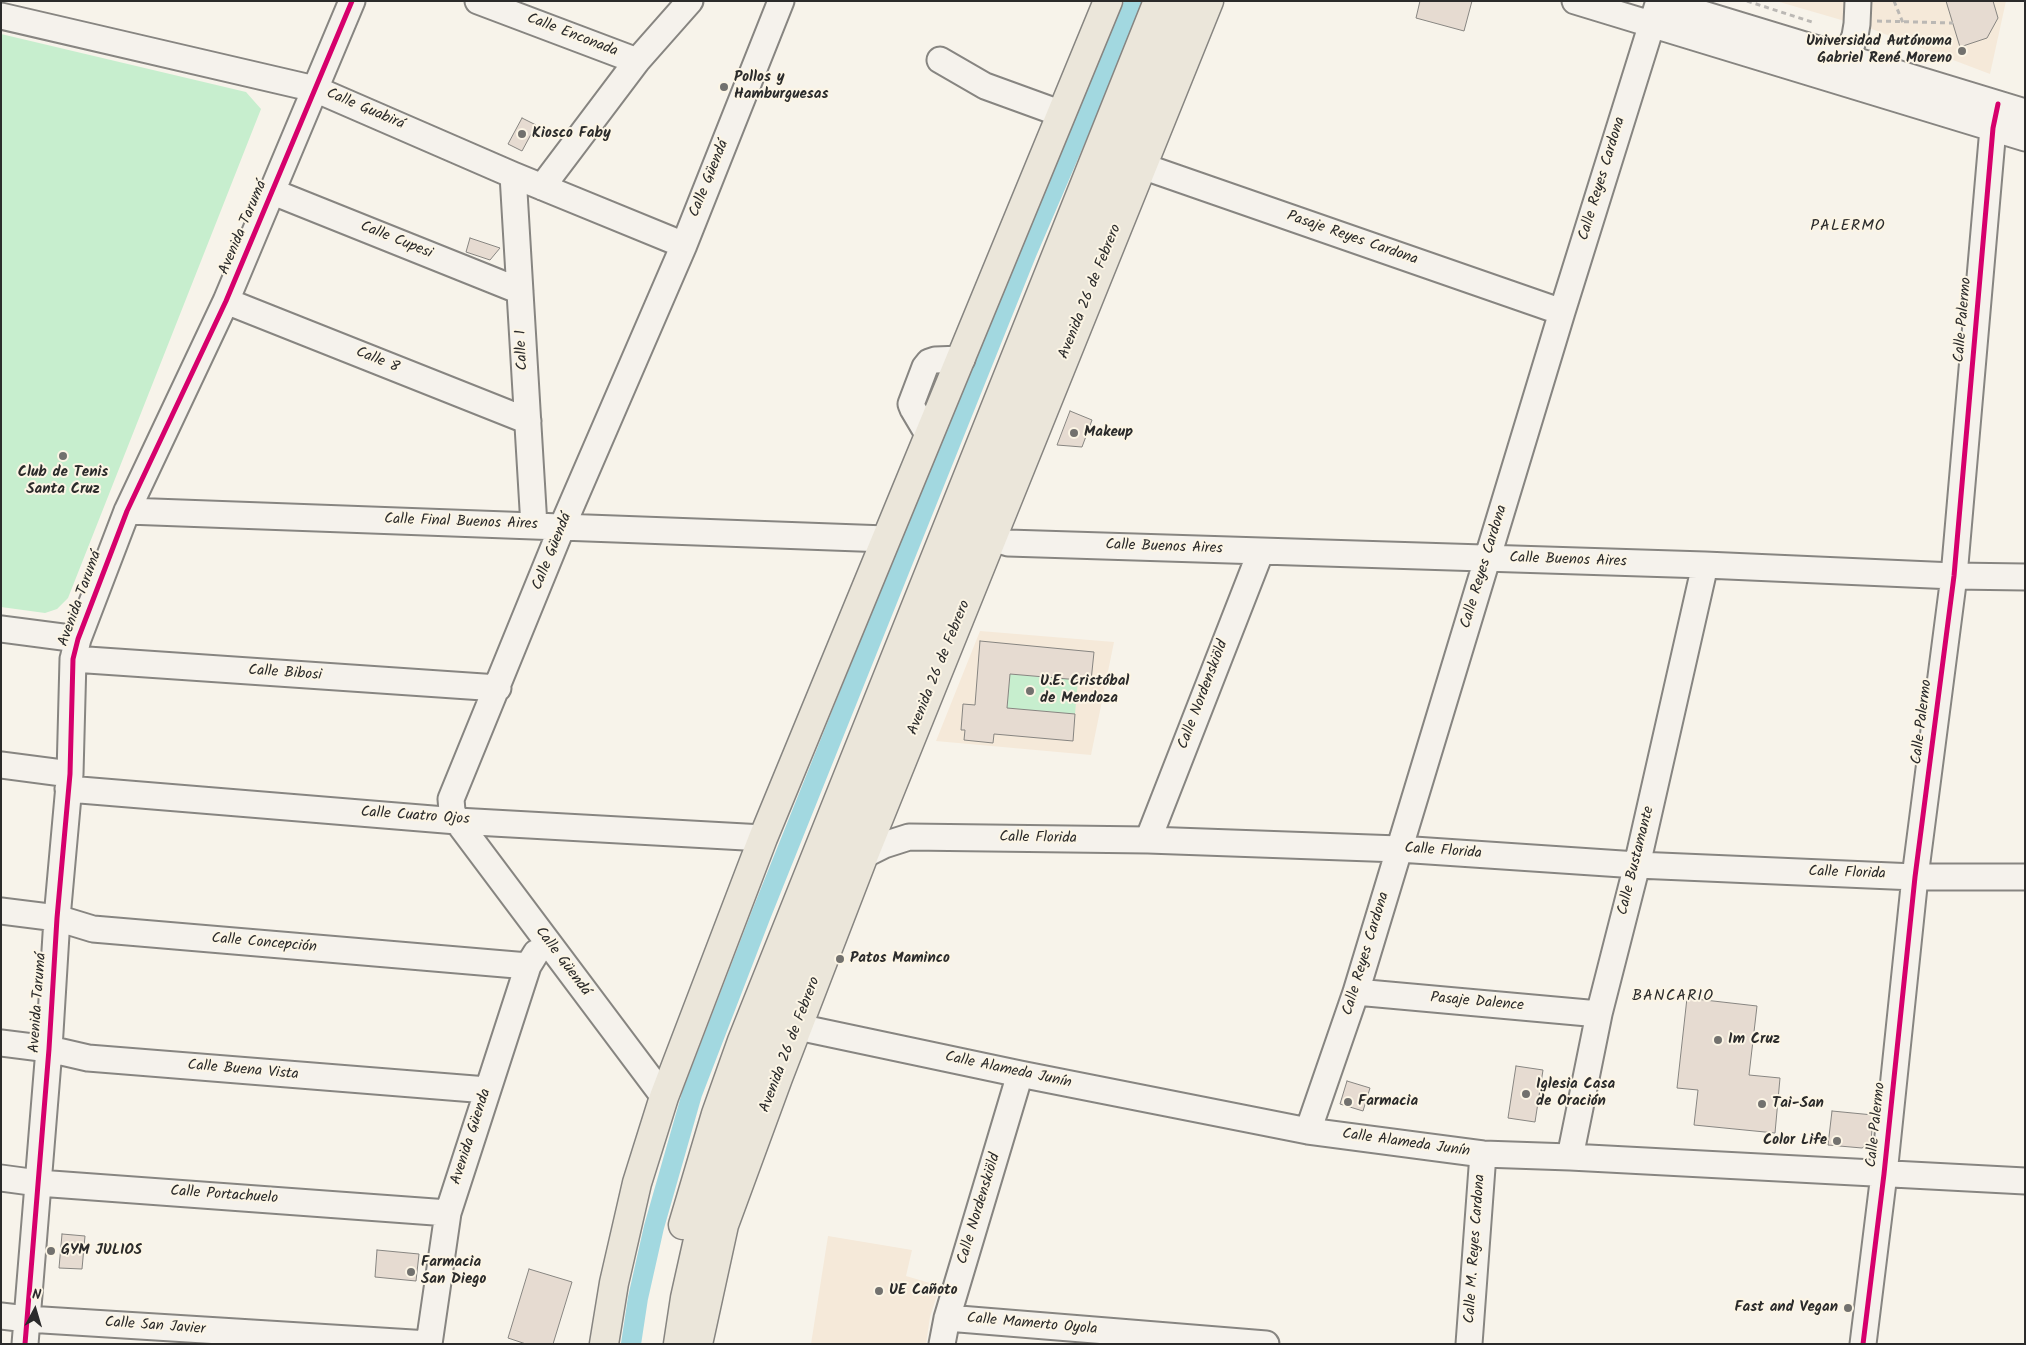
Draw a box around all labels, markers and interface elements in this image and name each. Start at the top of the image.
street label: Calle Enconada [524,10,620,62]
place label: Universidad Autónoma Gabriel René Moreno [1806,33,1952,68]
marker: Universidad Autónoma Gabriel René Moreno [1956,45,1968,57]
place label: Pollos y Hamburguesas [734,69,828,104]
marker: Pollos y Hamburguesas [718,81,730,93]
street label: Calle Guabirá [323,85,407,135]
street label: Calle Reyes Cardona [1576,115,1630,243]
place label: Kiosco Faby [532,125,611,143]
marker: Kiosco Faby [516,128,528,140]
street label: Calle Güendá [686,138,734,220]
street label: Avenida Tarumá [216,178,272,278]
street label: Pasaje Reyes Cardona [1284,208,1420,270]
district label: PALERMO [1809,217,1887,237]
street label: Calle Cupesi [357,218,435,264]
street label: Avenida 26 de Febrero [1056,222,1126,362]
street label: Calle Palermo [1951,277,1977,363]
street label: Calle 1 [513,329,533,371]
street label: Calle 8 [353,344,401,378]
place label: Makeup [1084,424,1133,442]
marker: Makeup [1068,427,1080,439]
marker: Club de Tenis Santa Cruz [57,450,69,462]
place label: Club de Tenis Santa Cruz [18,464,108,499]
street label: Calle Reyes Cardona [1458,503,1512,631]
street label: Calle Final Buenos Aires [384,511,538,535]
street label: Calle Güendá [529,511,577,593]
street label: Calle Buenos Aires [1105,537,1223,559]
street label: Avenida Tarumá [55,549,107,649]
street label: Calle Buenos Aires [1509,550,1627,572]
street label: Avenida 26 de Febrero [905,598,975,738]
street label: Calle Nordenskiöld [1175,638,1233,752]
street label: Calle Bibosi [248,662,322,686]
place label: U.E. Cristóbal de Mendoza [1040,673,1129,708]
street label: Calle Palermo [1909,679,1937,765]
marker: U.E. Cristóbal de Mendoza [1024,685,1036,697]
street label: Calle Cuatro Ojos [360,804,470,830]
street label: Calle Bustamante [1615,805,1659,917]
street label: Calle Florida [999,829,1077,849]
street label: Calle Florida [1404,840,1482,864]
street label: Calle Florida [1808,864,1886,884]
street label: Calle Reyes Cardona [1340,890,1394,1018]
street label: Calle Güendá [530,924,594,1000]
street label: Calle Concepción [211,930,317,958]
place label: Patos Maminco [850,950,950,968]
street label: Avenida Tarumá [27,952,51,1054]
marker: Patos Maminco [834,953,846,965]
street label: Avenida 26 de Febrero [757,975,825,1115]
district label: BANCARIO [1631,987,1715,1007]
street label: Pasaje Dalence [1430,990,1524,1016]
place label: Im Cruz [1728,1031,1780,1049]
marker: Im Cruz [1712,1034,1724,1046]
street label: Calle Alameda Junín [943,1049,1073,1093]
street label: Calle Buena Vista [187,1057,299,1085]
place label: Iglesia Casa de Oración [1536,1076,1615,1111]
street label: Calle Palermo [1864,1082,1890,1168]
street label: Avenida Güenda [448,1087,496,1187]
marker: Iglesia Casa de Oración [1520,1088,1532,1100]
place label: Farmacia [1358,1093,1418,1111]
place label: Tai-San [1772,1095,1824,1113]
marker: Farmacia [1342,1096,1354,1108]
marker: Tai-San [1756,1098,1768,1110]
street label: Calle Alameda Junín [1341,1126,1471,1162]
place label: Color Life [1763,1132,1827,1150]
marker: Color Life [1831,1135,1843,1147]
street label: Calle Nordenskiöld [955,1151,1005,1267]
street label: Calle M. Reyes Cardona [1462,1174,1490,1324]
street label: Calle Portachuelo [169,1183,279,1209]
place label: GYM JULIOS [61,1242,142,1260]
marker: GYM JULIOS [45,1245,57,1257]
place label: Farmacia San Diego [421,1254,486,1289]
marker: Farmacia San Diego [405,1266,417,1278]
place label: UE Cañoto [889,1282,958,1300]
text: N [31,1284,42,1306]
north arrow [10,1285,60,1335]
marker: UE Cañoto [873,1285,885,1297]
place label: Fast and Vegan [1734,1299,1838,1317]
marker: Fast and Vegan [1842,1302,1854,1314]
street label: Calle Mamerto Oyola [966,1310,1098,1340]
street label: Calle San Javier [104,1315,206,1339]

